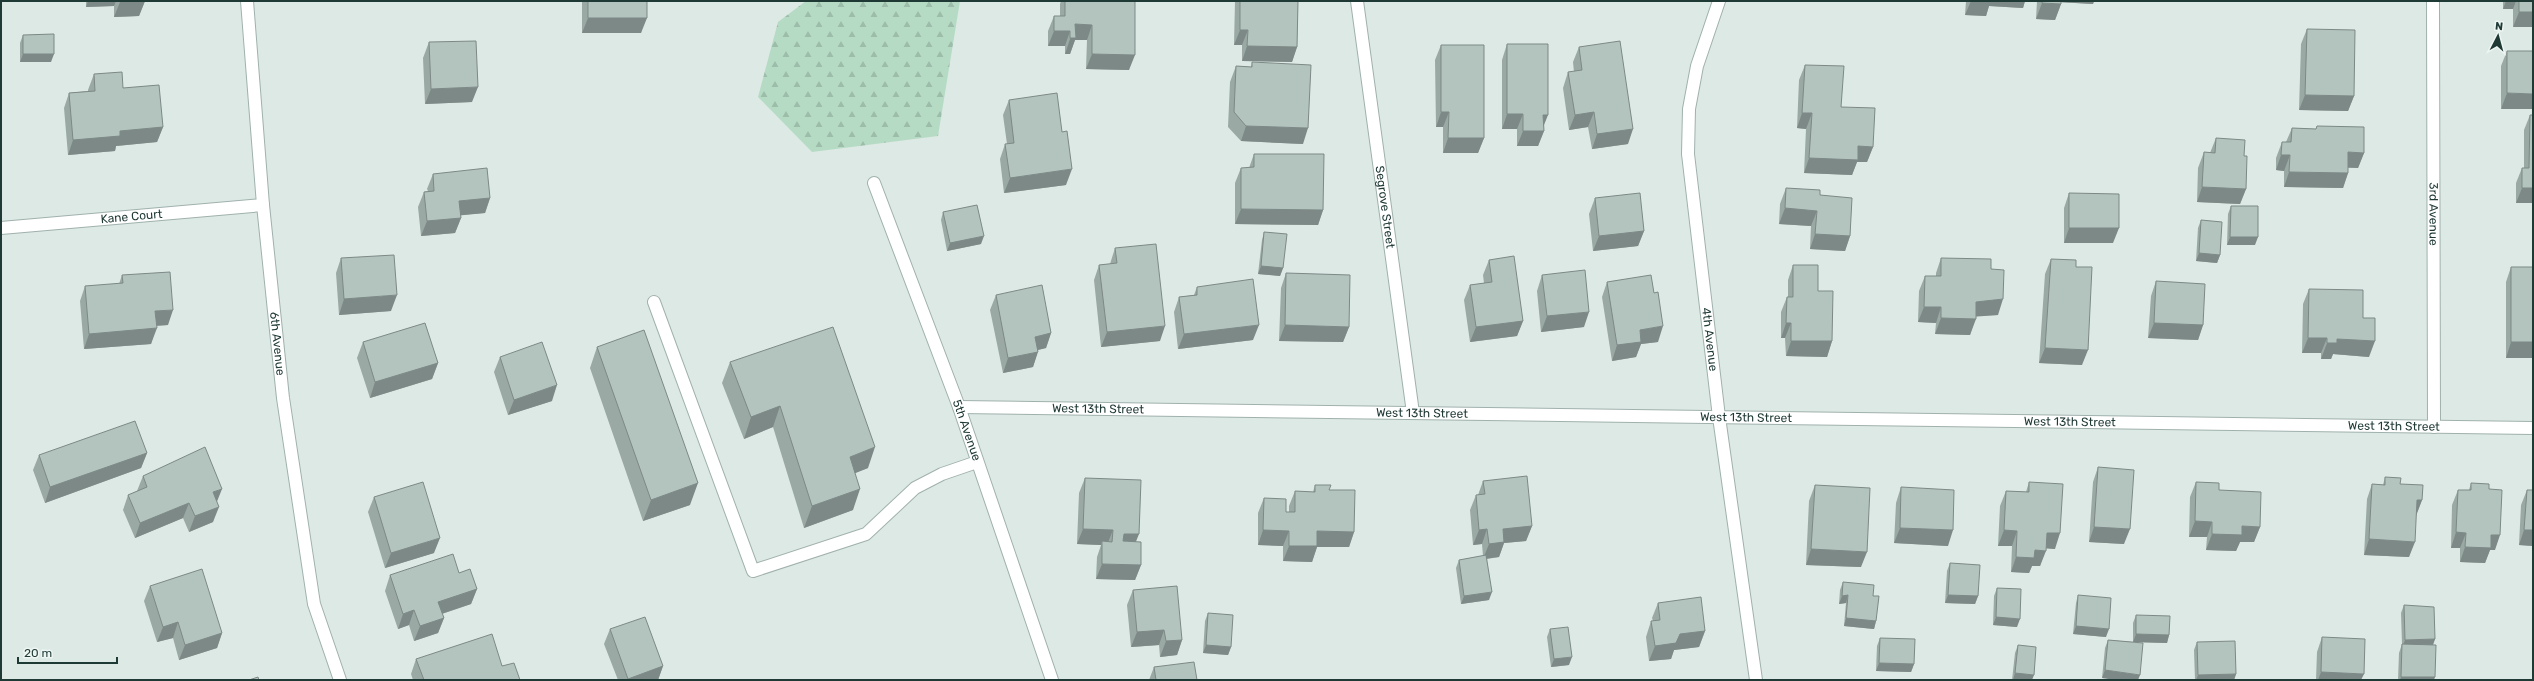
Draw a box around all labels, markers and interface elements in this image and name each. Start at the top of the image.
north arrow [2478,16,2518,56]
text: N [2494,20,2504,33]
street label: Segrove Street [1372,165,1398,250]
street label: 3rd Avenue [2426,182,2441,246]
street label: Kane Court [100,207,163,226]
street label: 4th Avenue [1699,307,1721,372]
street label: 6th Avenue [267,311,288,376]
street label: 5th Avenue [950,397,984,463]
street label: West 13th Street [1052,401,1144,416]
street label: West 13th Street [1376,406,1468,421]
street label: West 13th Street [1700,410,1792,425]
street label: West 13th Street [2024,414,2116,429]
street label: West 13th Street [2348,419,2440,434]
scale bar [18,639,117,665]
text: 20 m [24,646,52,660]

